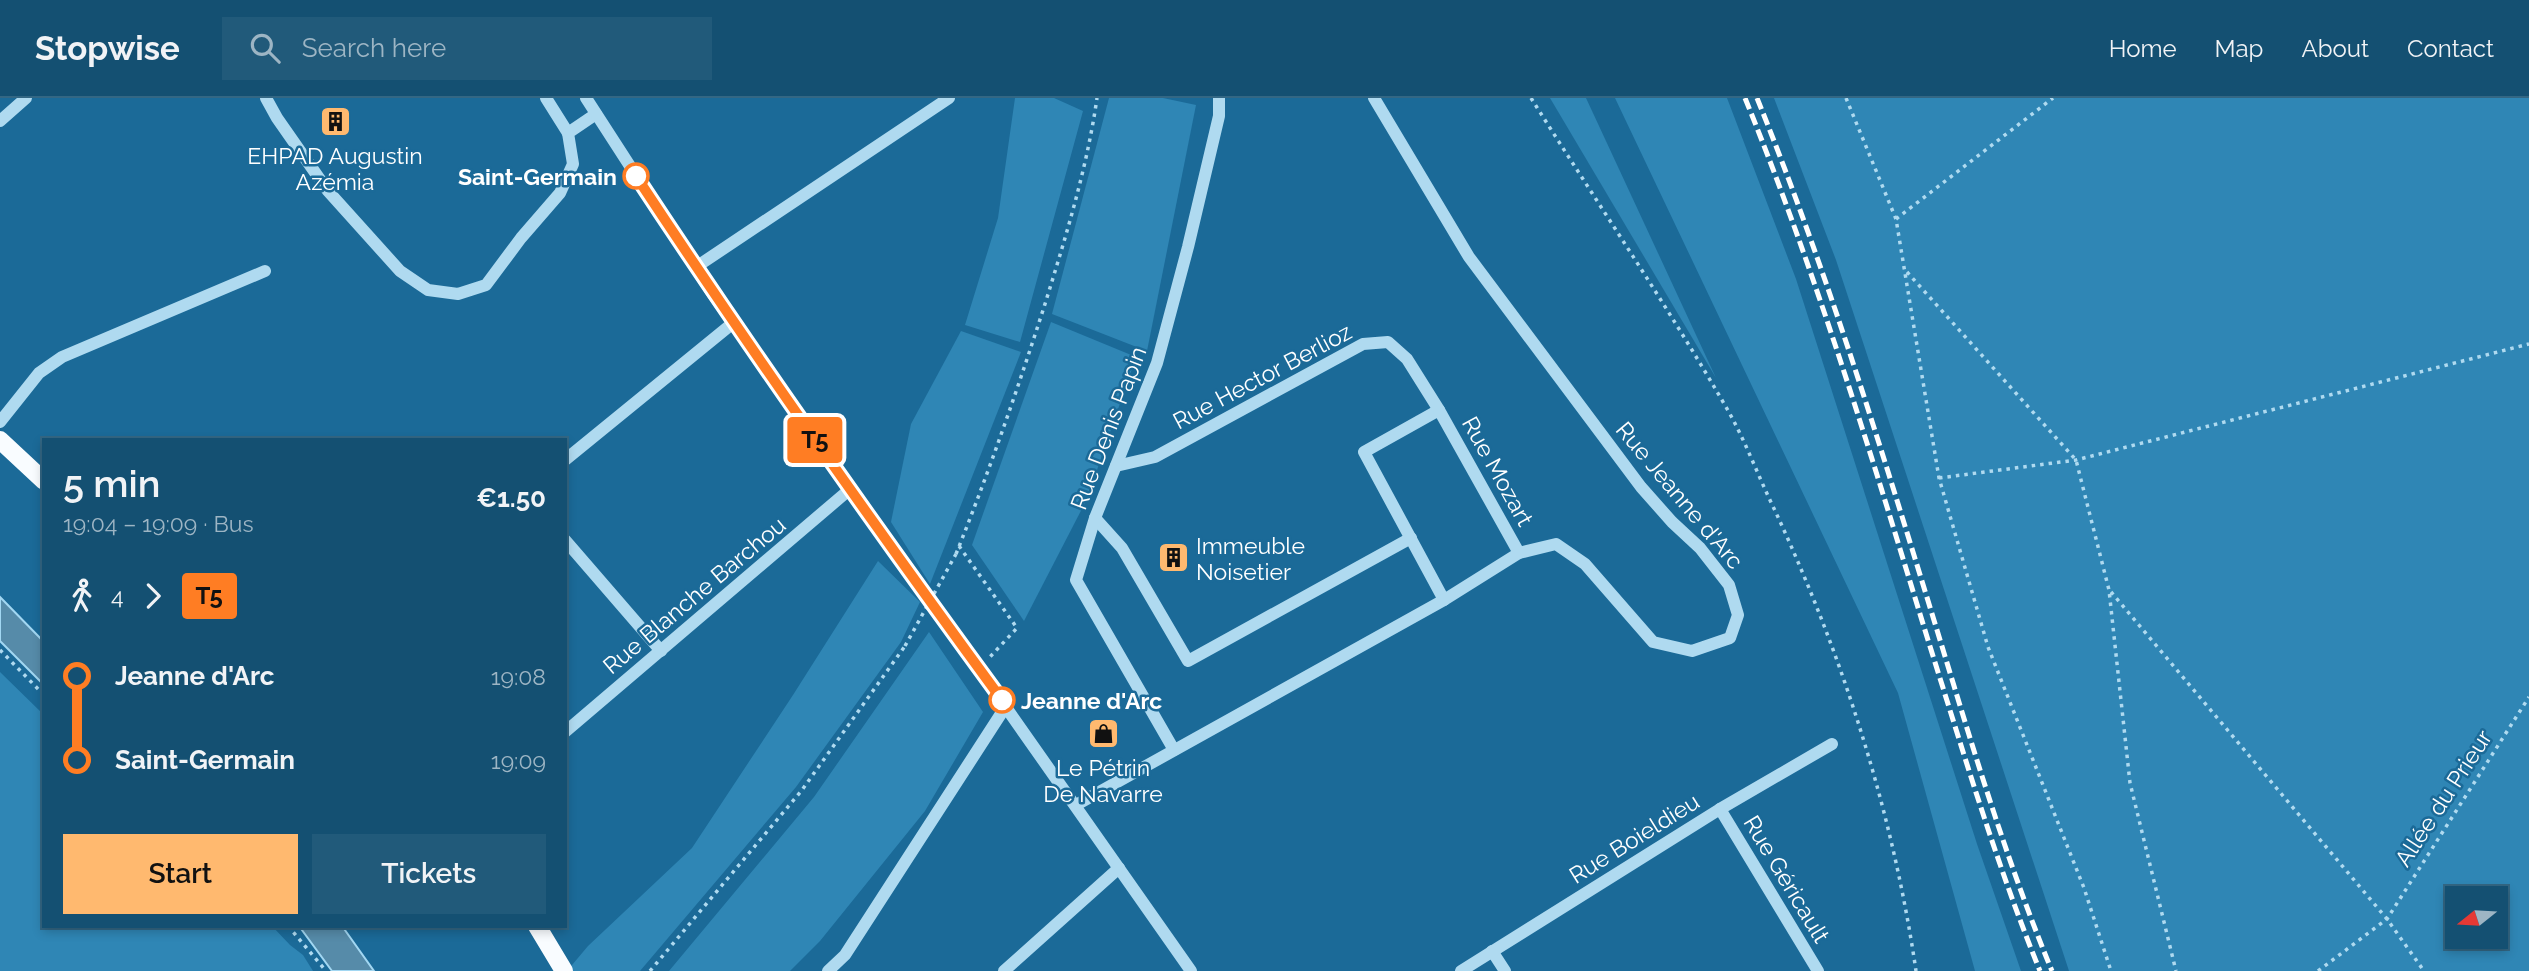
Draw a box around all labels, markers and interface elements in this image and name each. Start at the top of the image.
search box [222,17,712,80]
text: Stopwise [35,29,180,68]
icon: search [246,29,284,67]
text: Search here [302,33,446,63]
text: Home [2109,34,2177,63]
text: Map [2215,34,2263,63]
text: About [2301,34,2369,63]
text: Contact [2407,34,2494,63]
building icon: EHPAD Augustin Azémia [318,104,352,138]
place label: EHPAD Augustin Azémia [247,142,423,195]
place label: Saint-Germain [458,163,617,190]
marker: Saint-Germain [623,163,649,189]
street label: Rue Hector Berlioz [1168,318,1356,434]
street label: Rue Denis Papin [1064,343,1152,513]
street label: Rue Mozart [1457,412,1539,531]
street label: Rue Jeanne d'Arc [1611,416,1749,574]
line badge: T5 [784,417,846,463]
text: T5 [801,425,829,454]
text: 5 min [63,461,160,506]
text: €1.50 [476,483,546,513]
text: 19:04 – 19:09 · Bus [63,510,254,537]
street label: Rue Blanche Barchou [597,511,791,679]
place label: Immeuble Noisetier [1196,532,1305,585]
building icon: Immeuble Noisetier [1156,541,1190,575]
icon: walk [63,577,101,615]
icon: forward [134,577,172,615]
text: T5 [196,581,223,610]
text: 4 [111,582,124,609]
text: Jeanne d'Arc [115,661,275,691]
text: 19:08 [491,663,546,690]
marker: Jeanne d'Arc [989,687,1015,713]
place label: Jeanne d'Arc [1021,687,1162,714]
shop icon: Le Pétrin De Navarre [1086,716,1120,750]
street label: Allée du Prieur [2389,725,2497,871]
text: Saint-Germain [115,745,295,775]
text: 19:09 [491,747,546,774]
place label: Le Pétrin De Navarre [1043,754,1163,807]
street label: Rue Boieldieu [1564,787,1704,889]
street label: Rue Géricault [1738,810,1836,948]
button: Start [63,834,298,914]
button: Tickets [312,834,546,914]
north arrow [2445,886,2508,948]
map controls [2445,886,2508,949]

